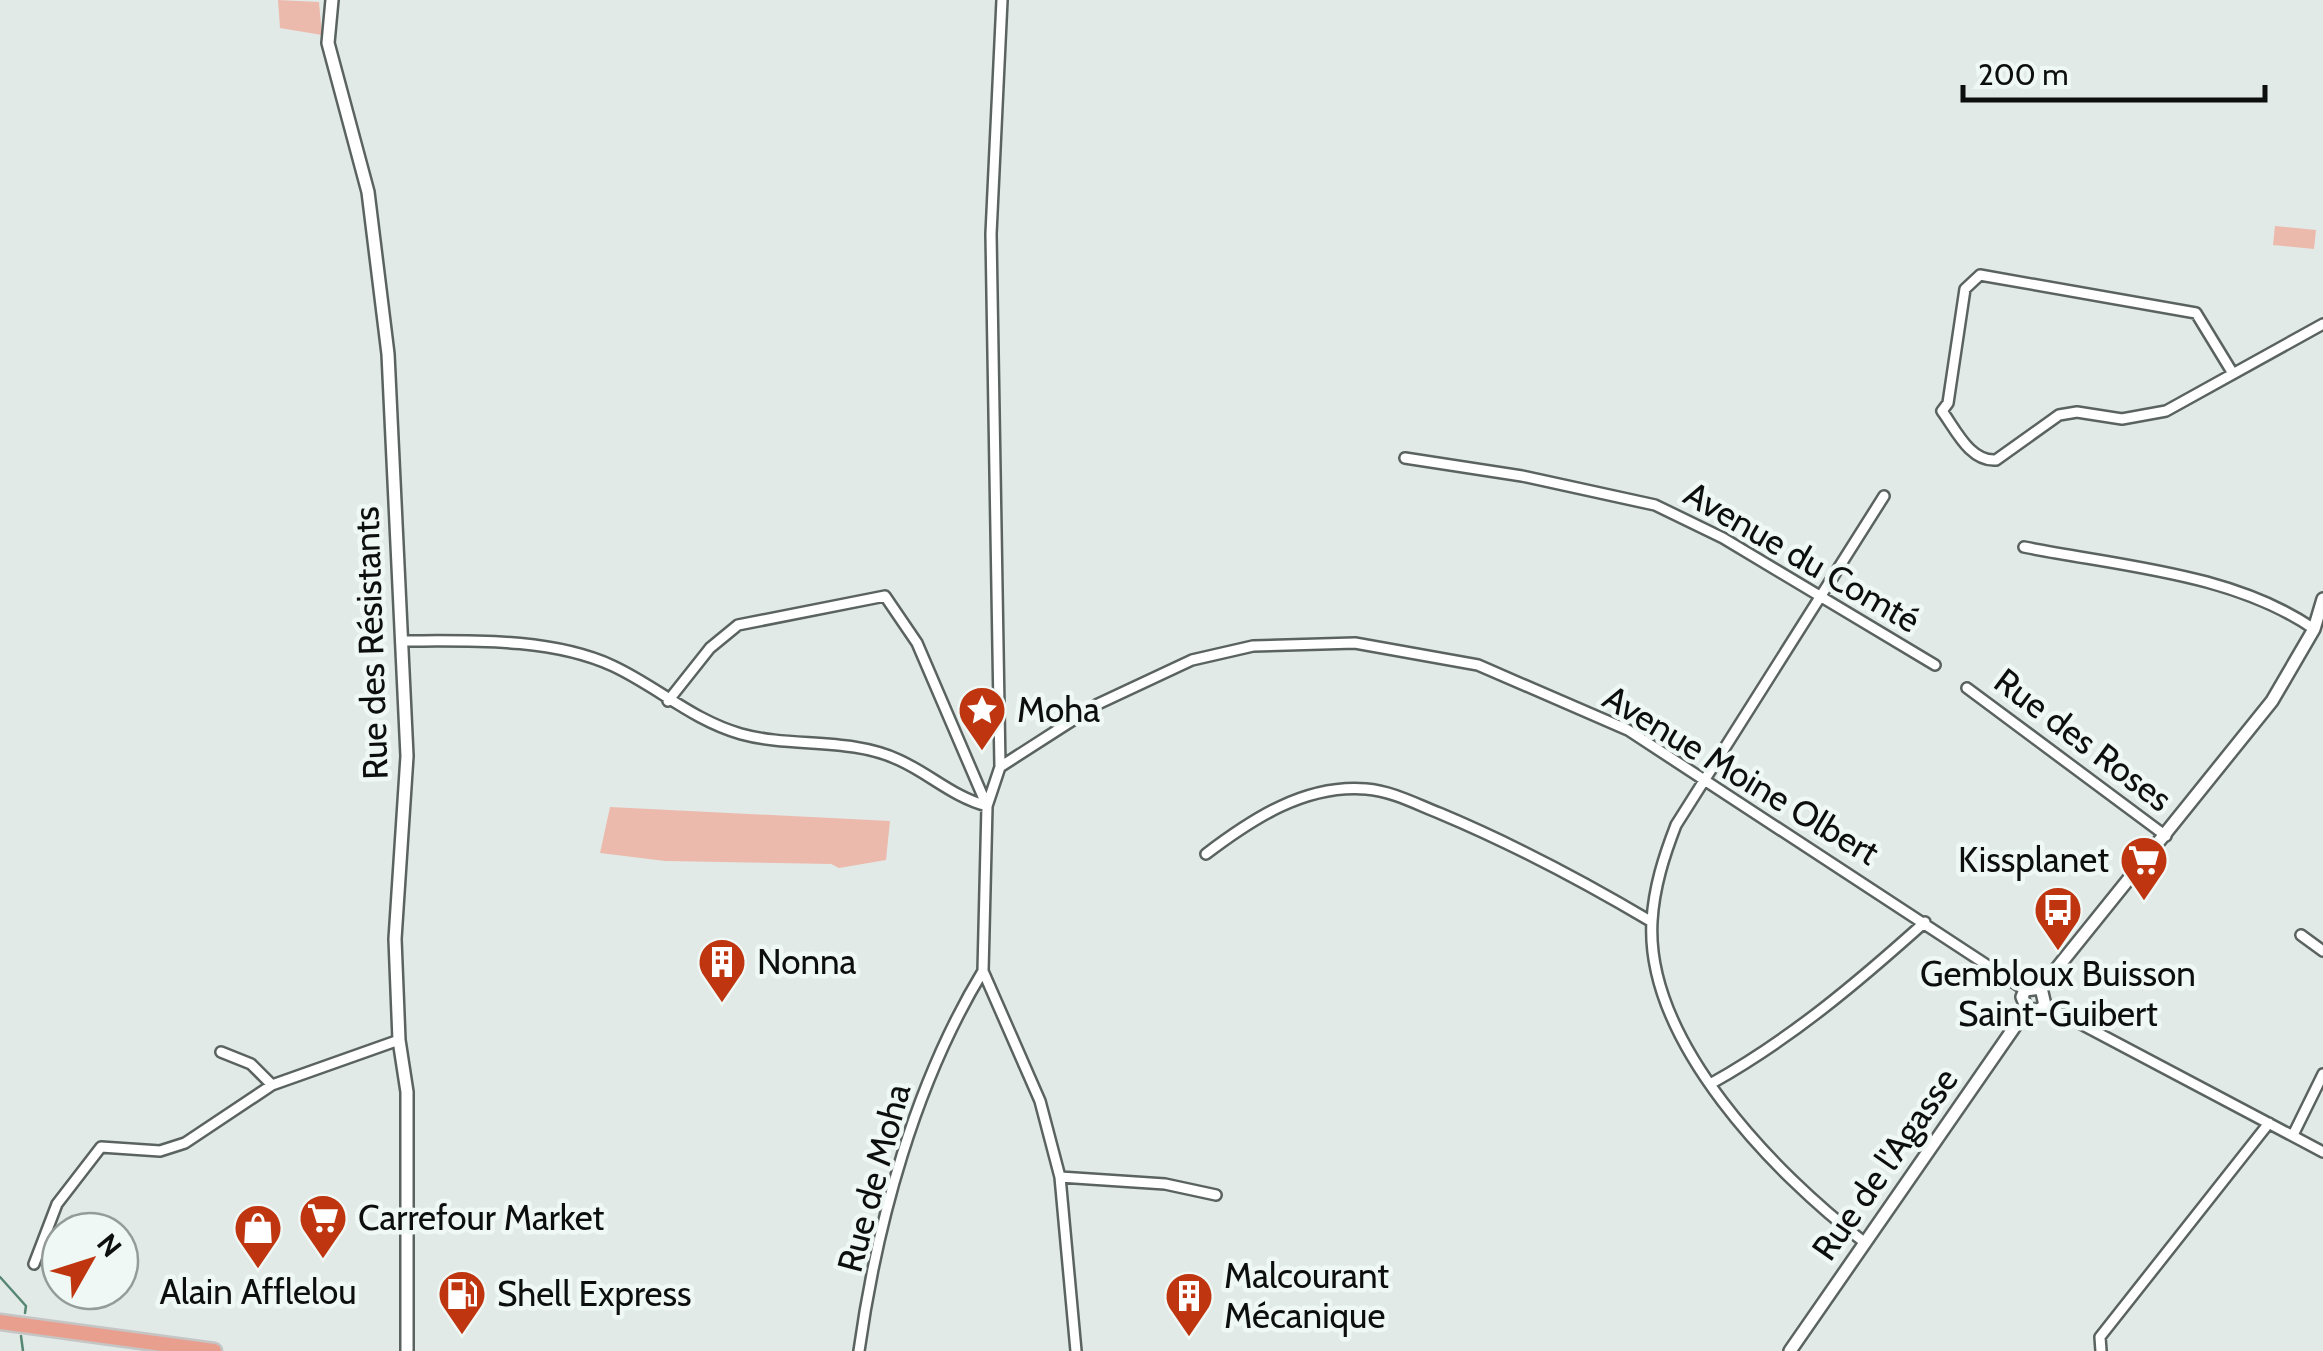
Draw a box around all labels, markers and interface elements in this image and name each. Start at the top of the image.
scale bar [1963,40,2266,102]
text: 200 m [1978,56,2069,93]
street label: Avenue du Comté [1677,472,1928,641]
street label: Rue des Résistants [344,506,397,780]
street label: Rue des Roses [1986,659,2181,820]
street label: Avenue Moine Olbert [1596,675,1887,874]
place icon: Moha [956,684,1008,752]
place label: Moha [1017,688,1100,731]
supermarket icon: Kissplanet [2118,834,2170,902]
place label: Kissplanet [1958,838,2109,881]
bus stop icon: Gembloux Buisson Saint-Guibert [2032,884,2084,952]
building icon: Nonna [696,936,748,1004]
place label: Nonna [757,940,857,983]
place label: Gembloux Buisson Saint-Guibert [1920,952,2196,1035]
street label: Rue de l'Agasse [1802,1059,1967,1268]
street label: Rue de Moha [828,1079,919,1277]
supermarket icon: Carrefour Market [297,1192,349,1260]
place label: Carrefour Market [358,1196,605,1239]
shop icon: Alain Afflelou [232,1202,284,1270]
north arrow [40,1211,140,1311]
text: N [90,1227,129,1264]
place label: Malcourant Mécanique [1224,1254,1389,1337]
fuel station icon: Shell Express [436,1268,488,1336]
place label: Alain Afflelou [159,1270,357,1313]
building icon: Malcourant Mécanique [1163,1270,1215,1338]
place label: Shell Express [497,1272,692,1315]

